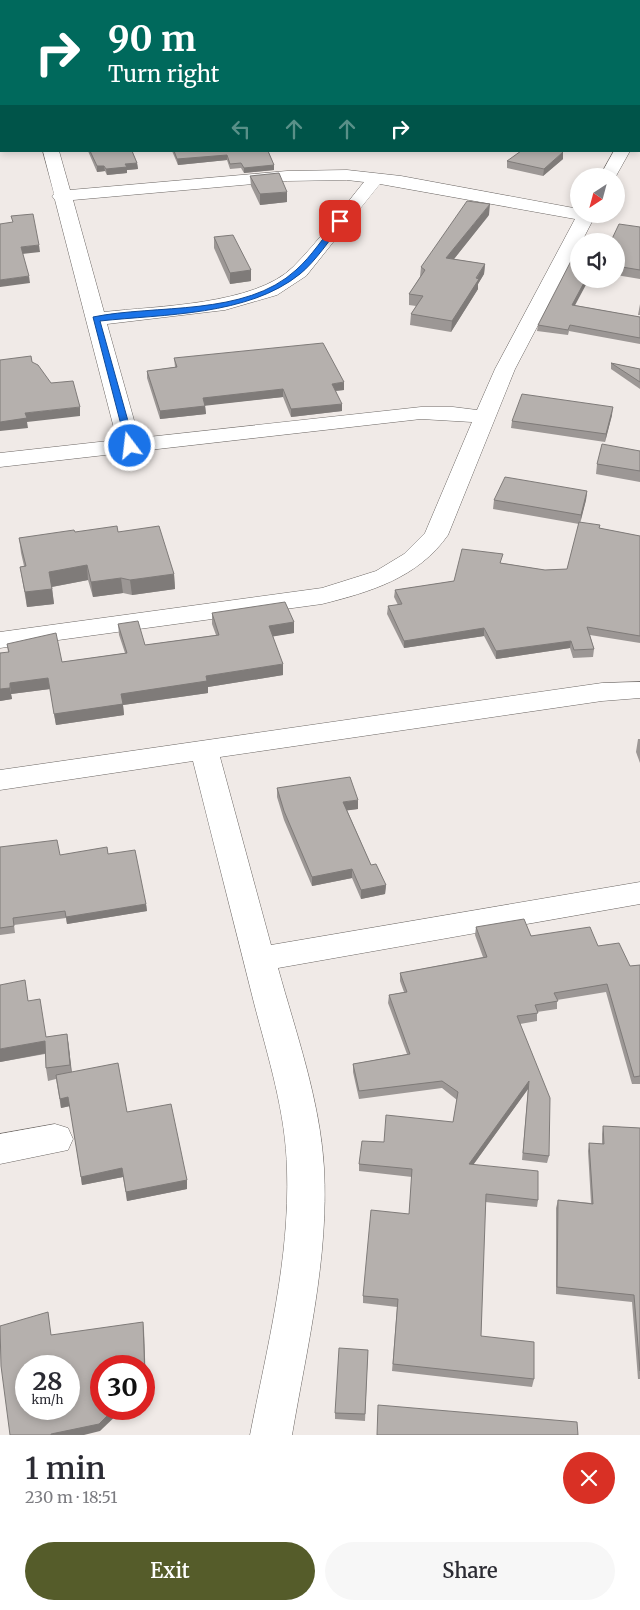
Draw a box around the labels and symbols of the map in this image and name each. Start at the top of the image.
north arrow [570,168,625,222]
pin [319,200,361,242]
position arrow [103,419,155,471]
speed limit sign: 30 [90,1355,155,1420]

